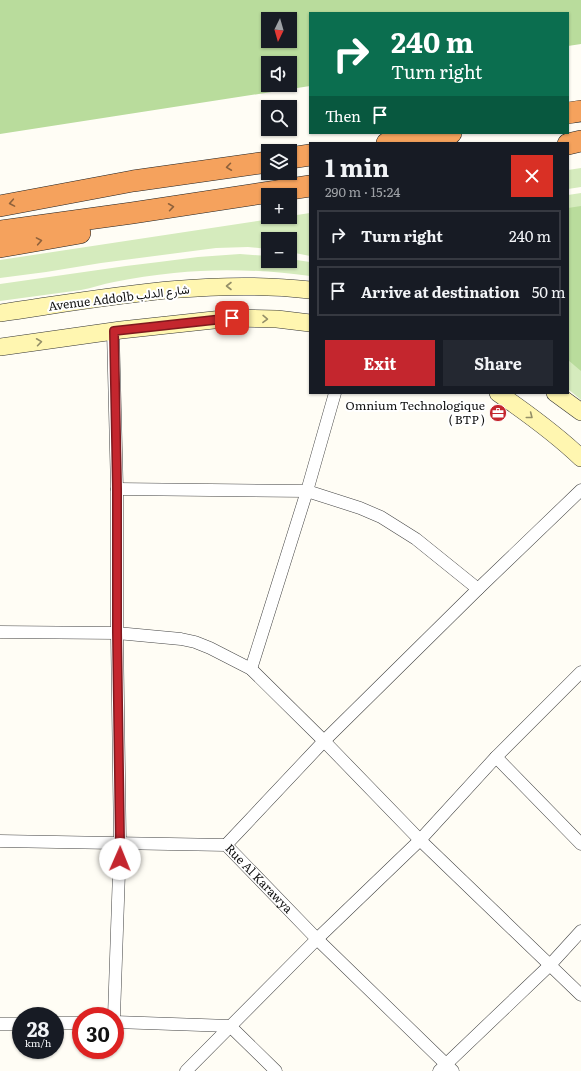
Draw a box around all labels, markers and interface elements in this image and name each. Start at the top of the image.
north arrow [261,12,297,48]
map controls [261,12,297,268]
text: 240 m [391,20,474,62]
icon: right [325,28,377,80]
button: sound [261,56,297,92]
text: Turn right [391,58,482,85]
button: search [261,100,297,136]
text: Then [325,104,361,127]
icon: arrive [369,104,391,126]
button: layers [261,144,297,180]
text: 1 min [325,149,389,184]
button: close [511,155,553,197]
one-way arrow [226,162,232,171]
text: 290 m · 15:24 [325,182,401,201]
button: + [261,188,297,224]
one-way arrow [9,199,15,207]
one-way arrow [168,203,174,212]
icon: right [327,224,349,246]
text: Turn right [361,224,443,247]
text: 240 m [509,224,551,247]
button: − [261,232,297,268]
one-way arrow [35,237,42,246]
street label: Avenue Addolb شارع الدلب [47,279,191,316]
icon: arrive [327,280,349,302]
text: Arrive at destination [361,280,520,303]
text: 50 m [532,280,566,303]
one-way arrow [226,282,232,290]
pin [215,301,249,335]
icon: arrive [221,307,243,329]
one-way arrow [262,315,268,323]
one-way arrow [36,338,42,347]
button: Exit [325,340,435,386]
button: Share [443,340,553,386]
place label: Omnium Technologique ( BTP ) [346,396,485,428]
office icon: Omnium Technologique ( BTP ) [488,403,508,423]
one-way arrow [526,411,533,418]
position arrow [99,838,141,880]
street label: Rue Al Karawya [222,839,298,917]
speed limit sign: 30 [72,1007,124,1059]
text: 28 [27,1013,49,1043]
text: km/h [25,1035,51,1050]

